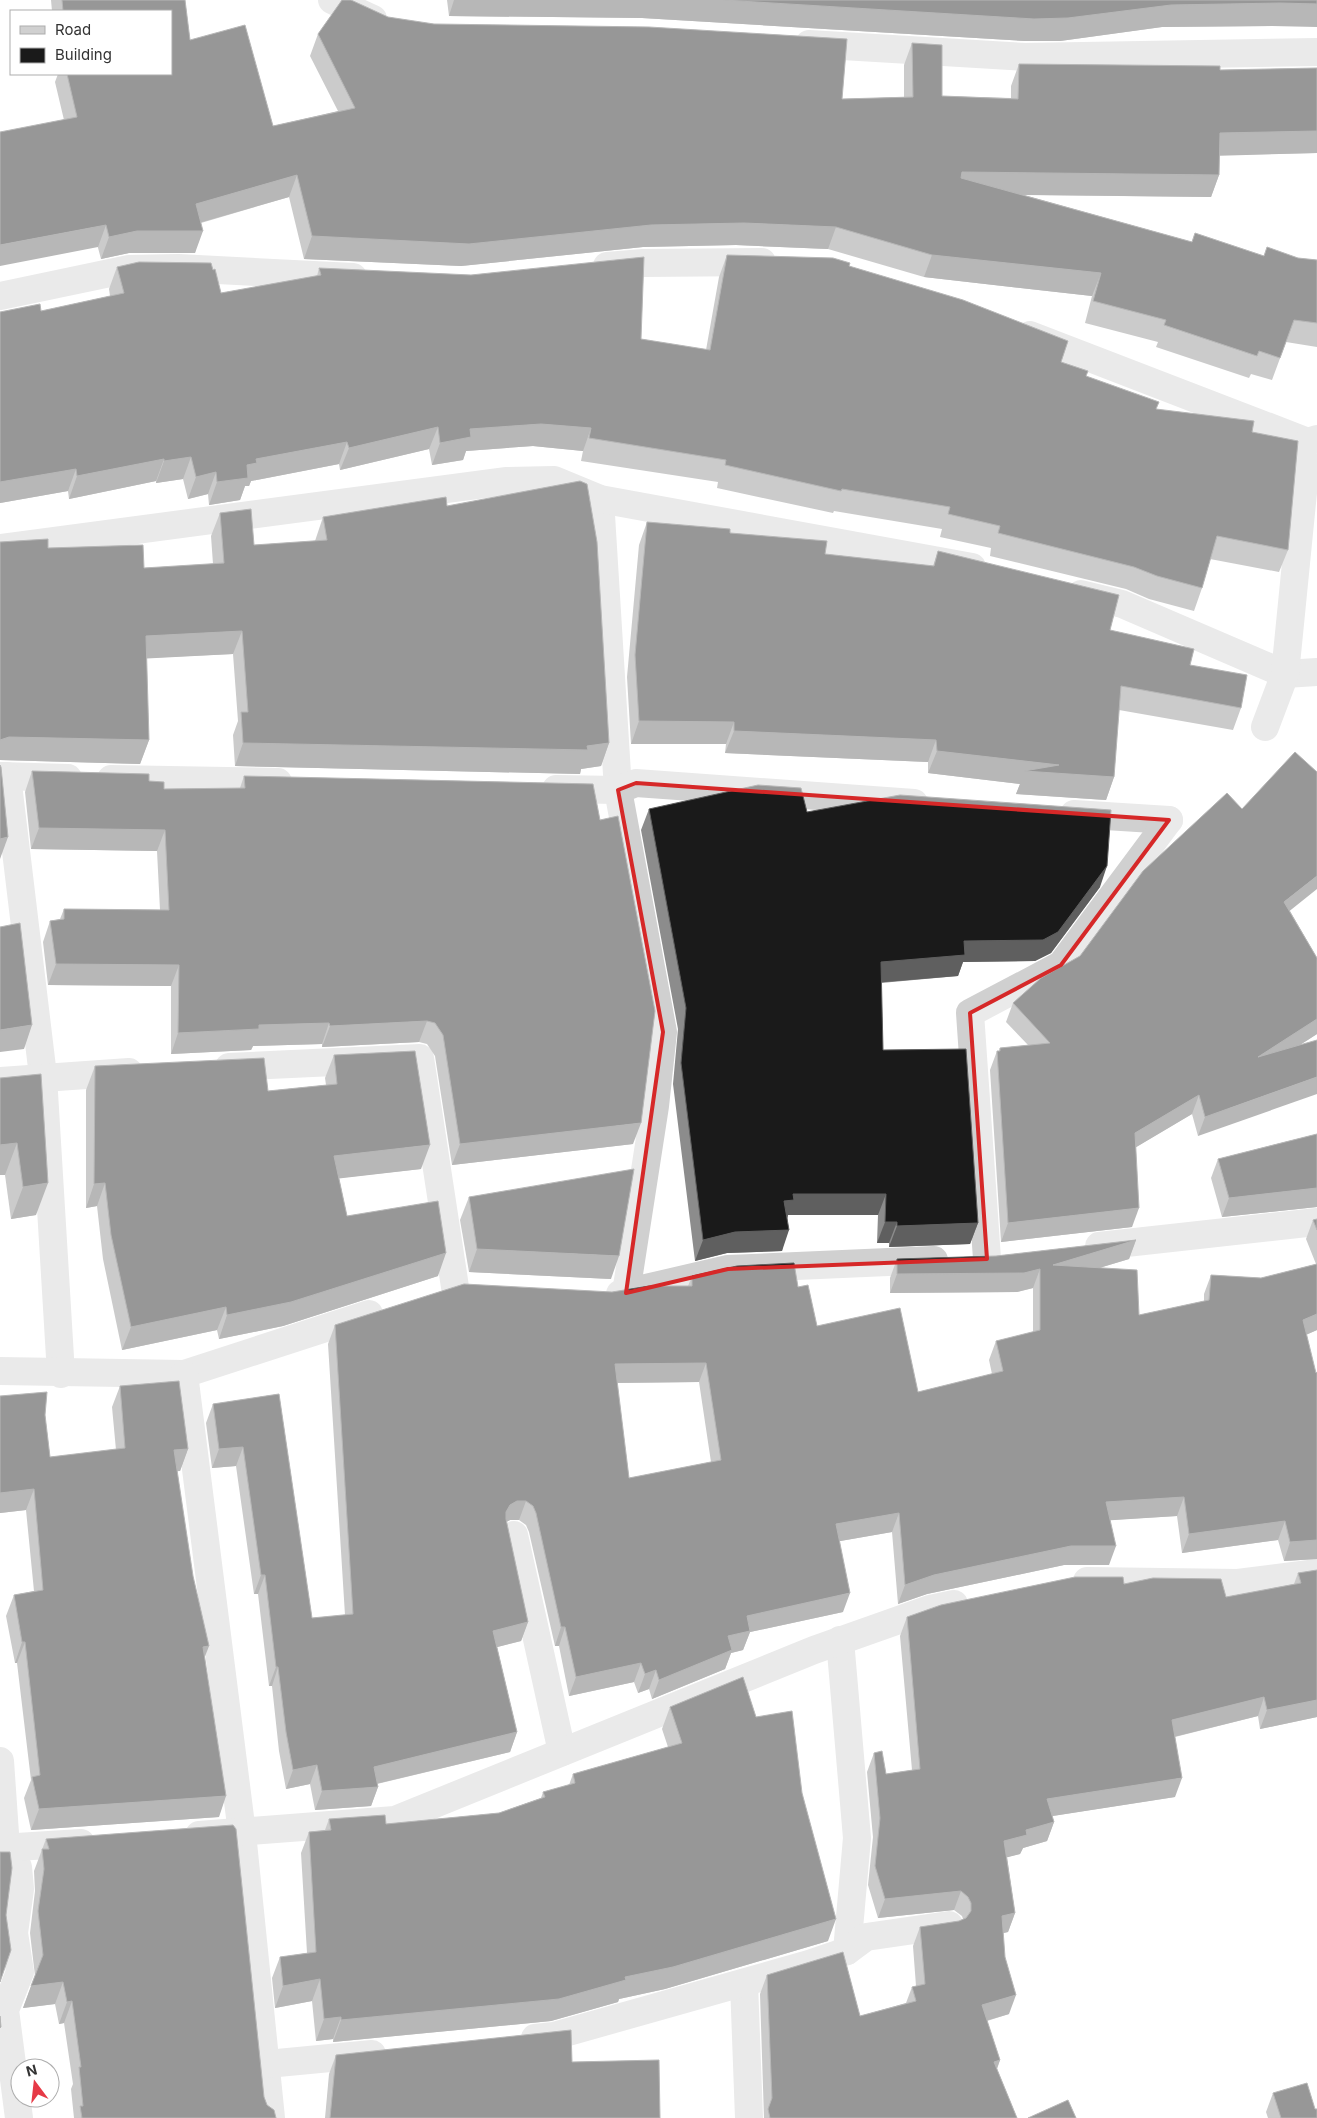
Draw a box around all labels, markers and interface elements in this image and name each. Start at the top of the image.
legend [10,10,172,75]
text: Road [55,20,91,39]
text: Building [55,45,112,64]
north arrow [10,2058,60,2108]
text: N [24,2060,39,2080]

